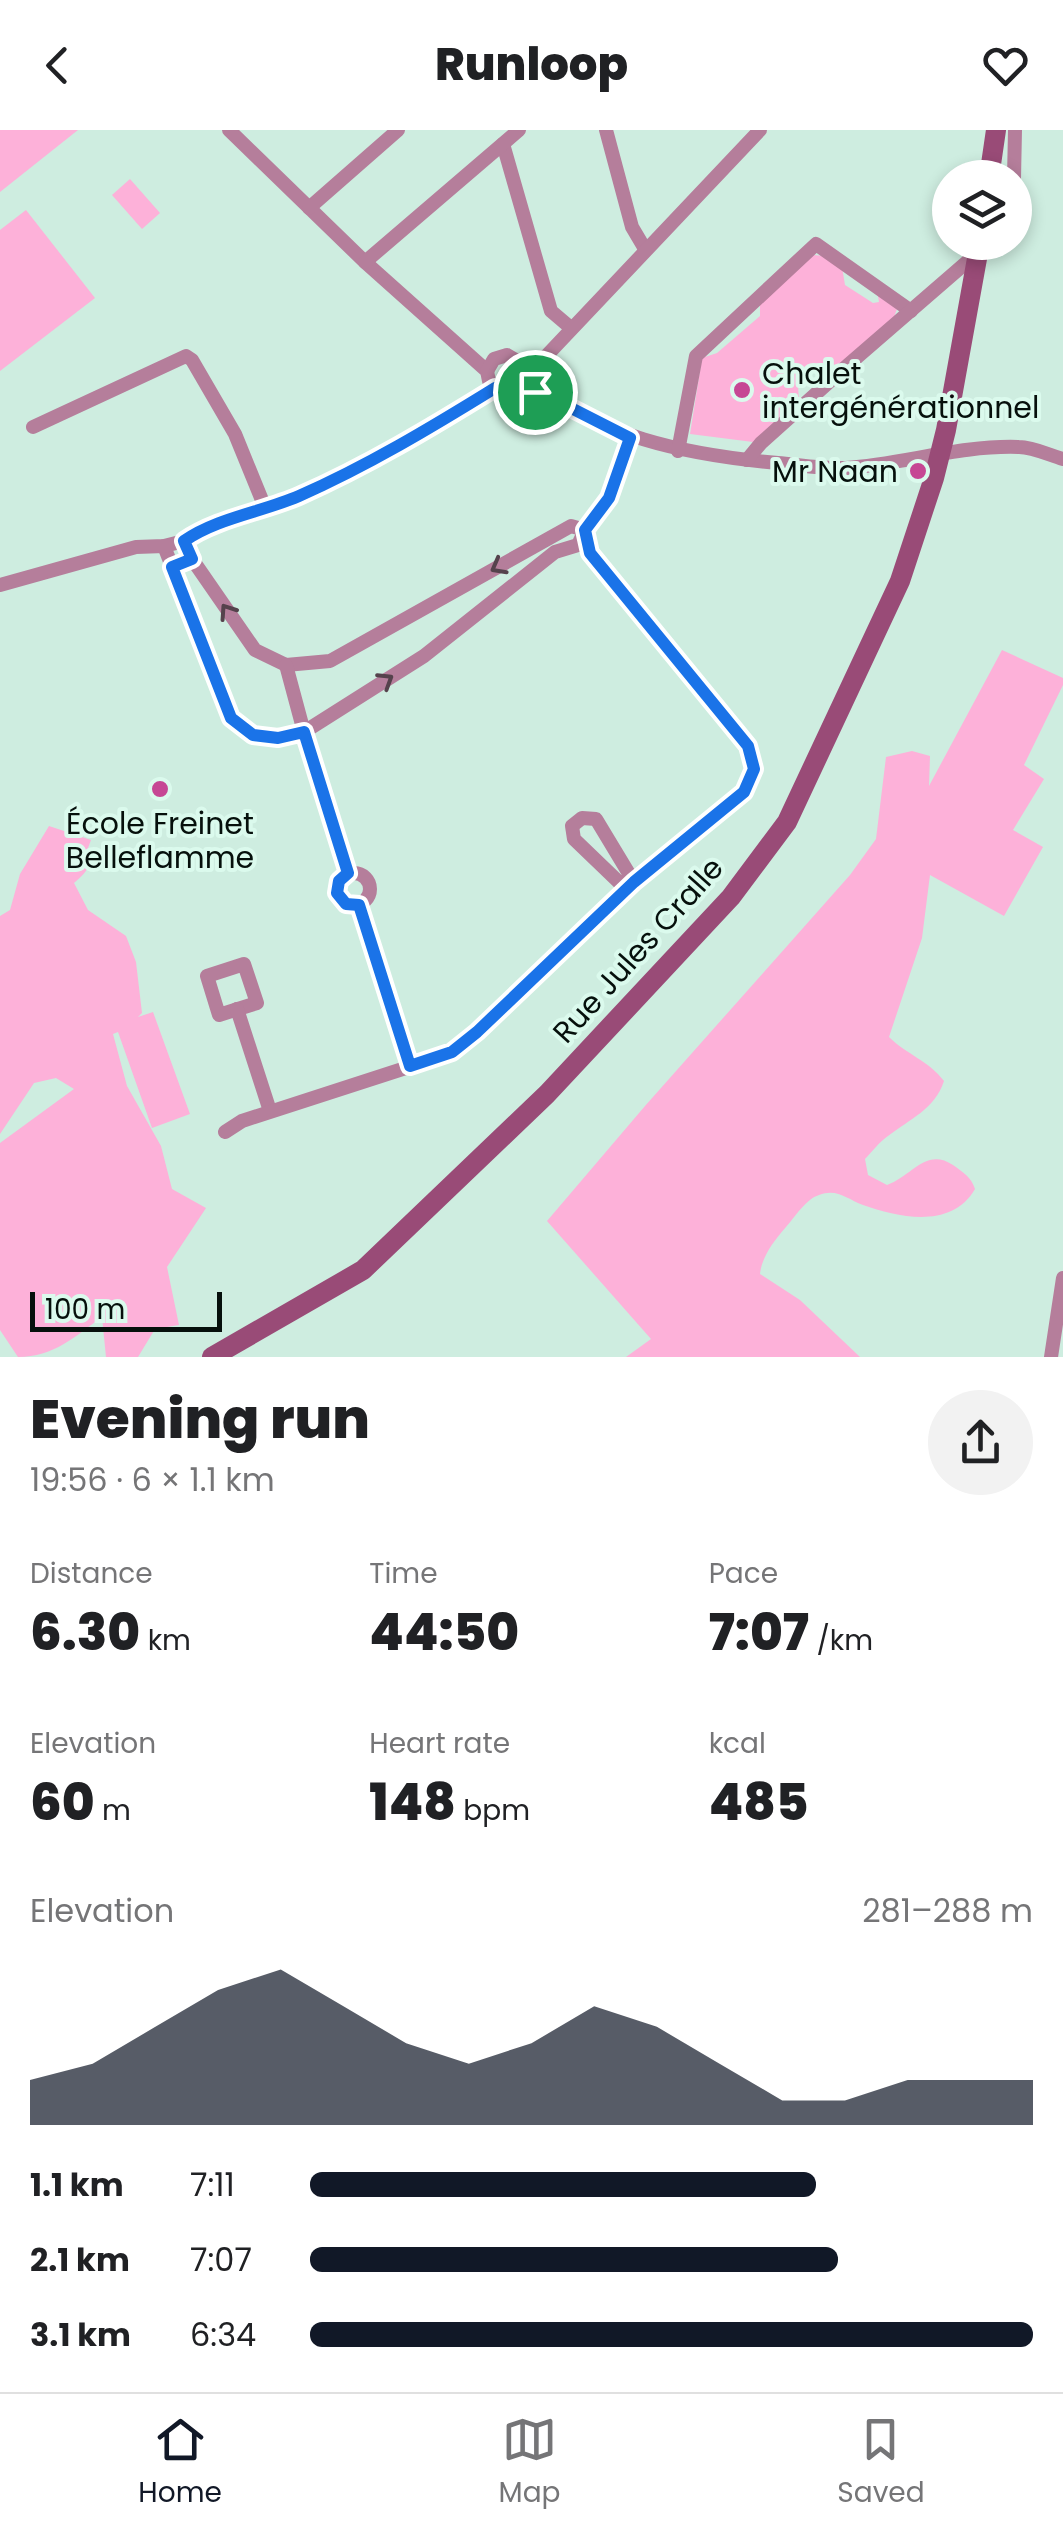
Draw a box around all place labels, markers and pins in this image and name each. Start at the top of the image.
pin [493,350,578,435]
place label: Chalet intergénérationnel [762,352,1039,429]
marker: Chalet intergénérationnel [731,379,753,401]
place label: Mr Naan [772,450,898,493]
marker: Mr Naan [907,460,929,482]
marker: École Freinet Belleflamme [149,778,171,800]
place label: École Freinet Belleflamme [66,802,254,879]

